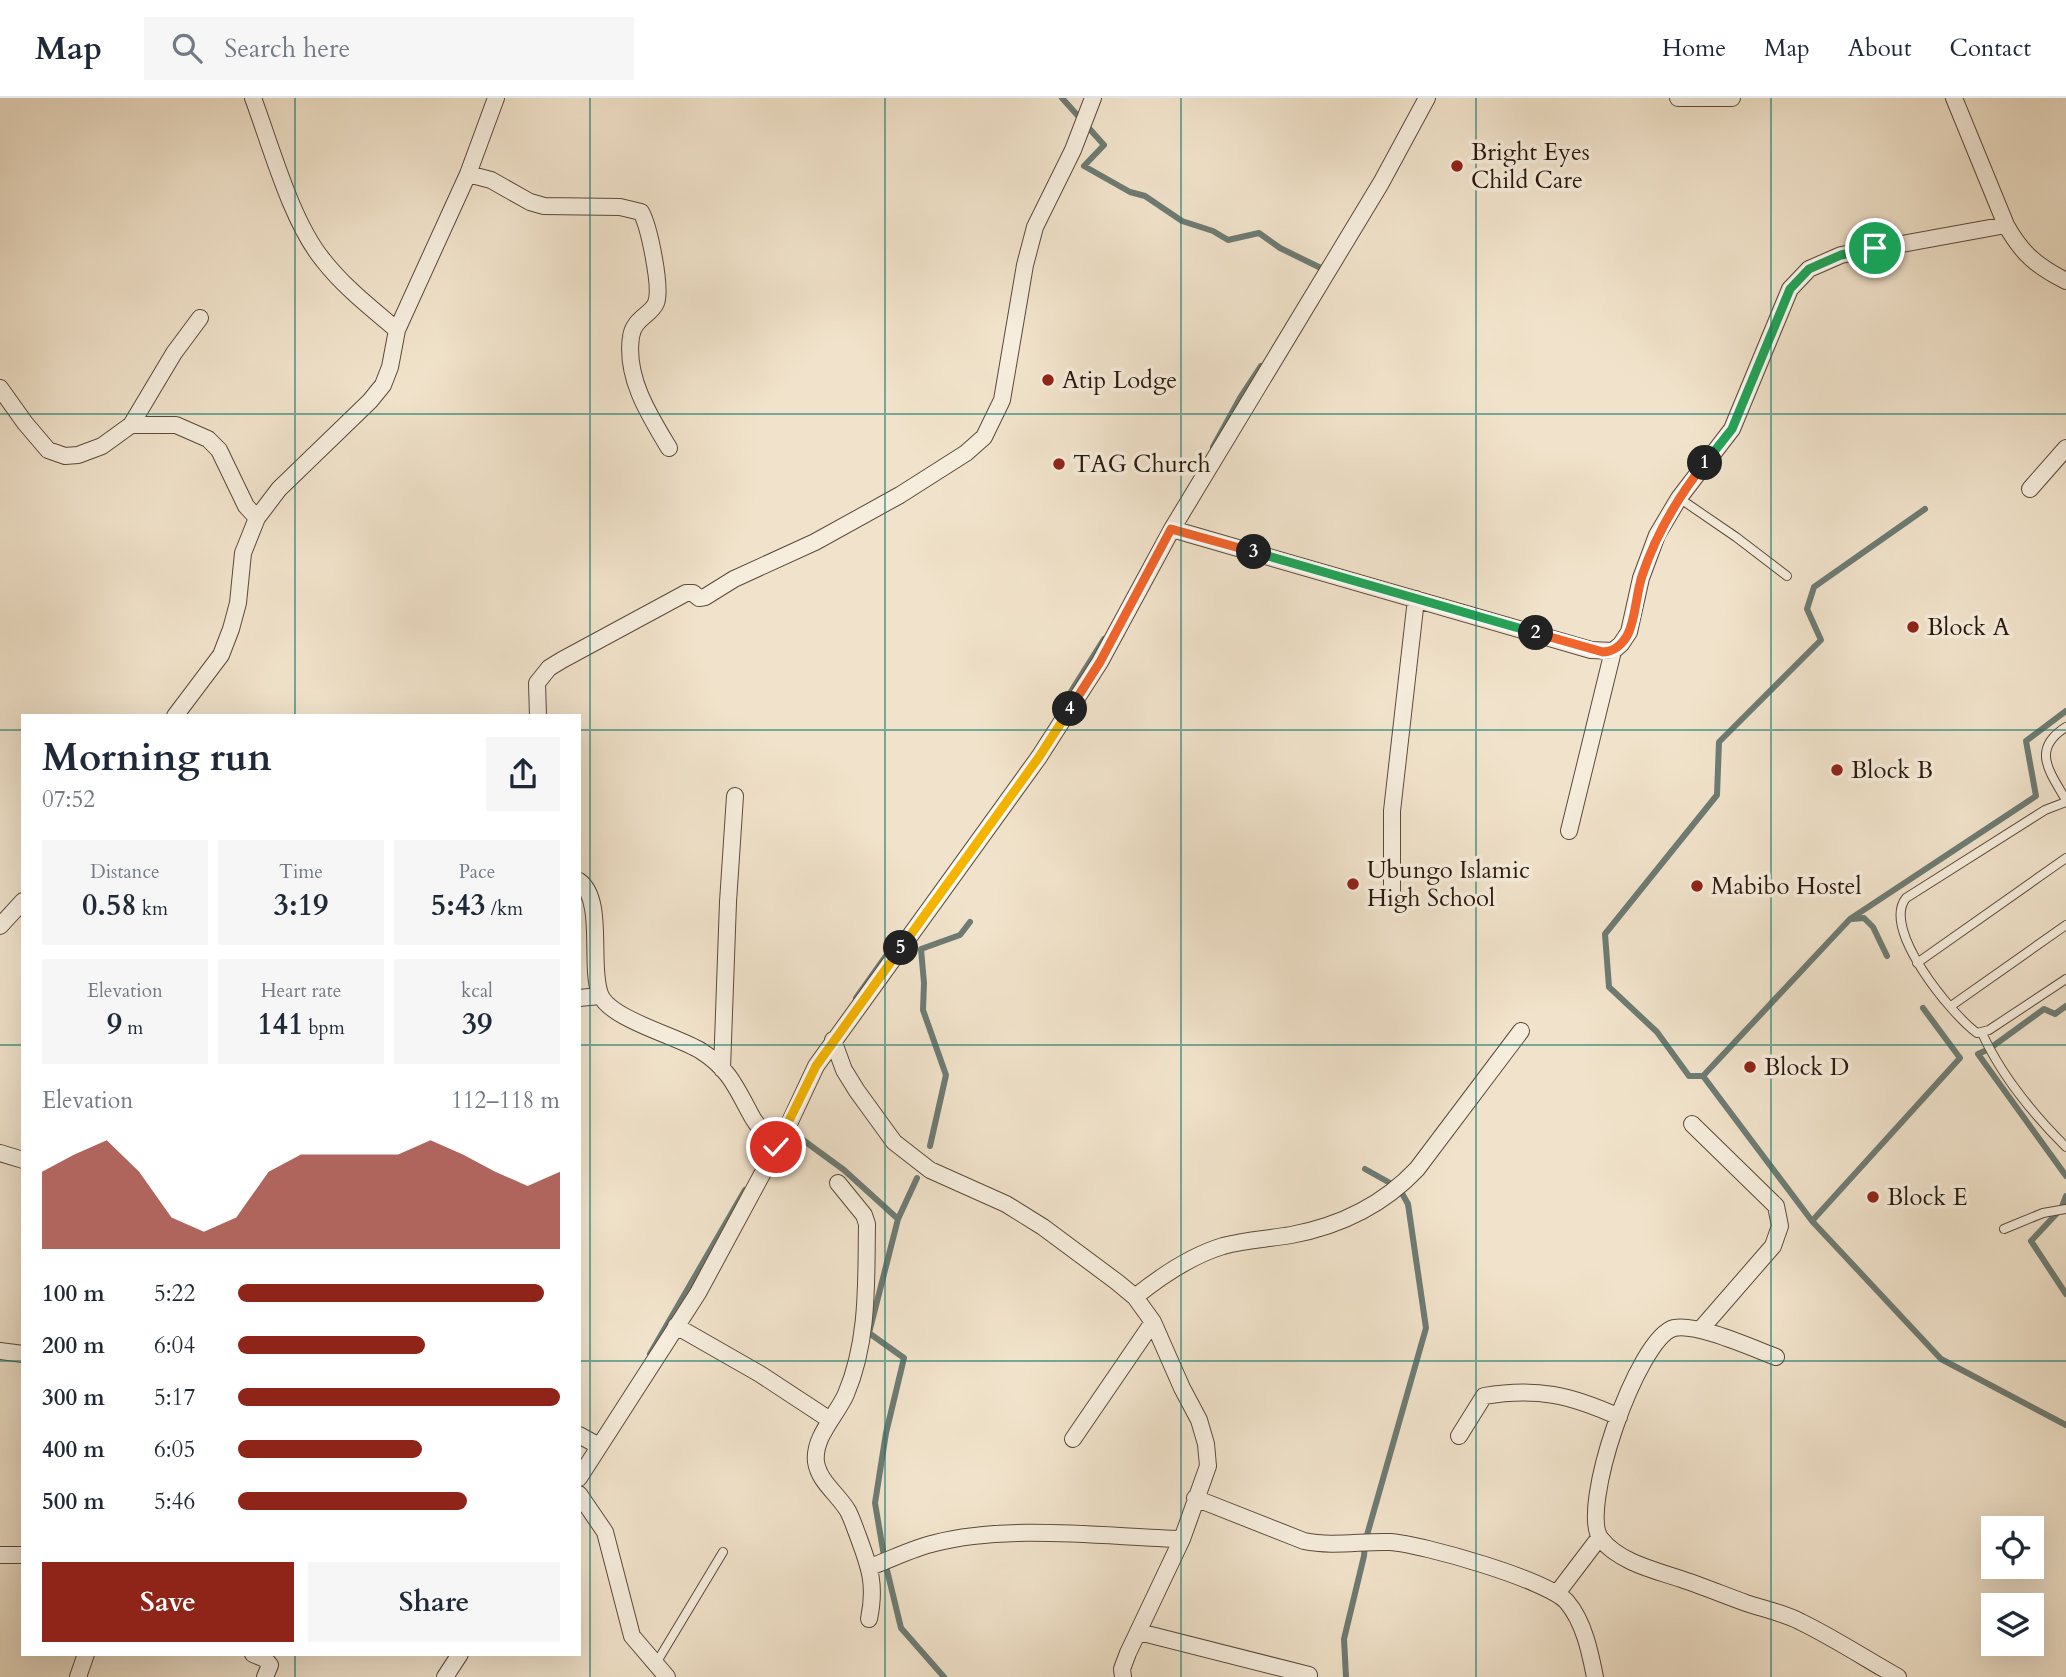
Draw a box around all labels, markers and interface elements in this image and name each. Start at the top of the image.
search box [144,17,634,80]
text: Map [35,26,102,71]
icon: search [168,29,206,67]
text: Search here [224,31,350,66]
text: Home [1662,32,1726,65]
text: Map [1764,32,1810,65]
text: About [1848,32,1912,65]
text: Contact [1950,32,2031,65]
place label: Bright Eyes Child Care [1471,136,1590,197]
marker: Bright Eyes Child Care [1449,158,1465,174]
pin [1845,218,1905,278]
icon: arrive [1856,229,1894,267]
place label: Atip Lodge [1062,364,1177,397]
marker: Atip Lodge [1040,372,1056,388]
pin: 1 [1688,446,1722,480]
place label: TAG Church [1073,448,1211,481]
text: 1 [1700,449,1709,475]
marker: TAG Church [1051,456,1067,472]
pin: 3 [1236,534,1272,570]
text: 3 [1249,538,1258,564]
place label: Block A [1927,611,2011,644]
pin: 2 [1518,616,1554,650]
text: 2 [1531,619,1540,645]
marker: Block A [1905,619,1921,635]
pin: 4 [1052,692,1088,726]
text: 4 [1065,695,1074,721]
text: Morning run [42,732,272,784]
button: share [486,737,560,811]
place label: Block B [1851,754,1933,787]
marker: Block B [1829,762,1845,778]
text: 07:52 [42,784,95,815]
place label: Ubungo Islamic High School [1367,854,1530,915]
text: Distance [90,859,160,885]
text: Time [279,859,323,885]
text: Pace [459,859,495,885]
place label: Mabibo Hostel [1711,870,1862,903]
marker: Ubungo Islamic High School [1345,876,1361,892]
marker: Mabibo Hostel [1689,878,1705,894]
text: 0.58 [82,885,137,926]
text: 3:19 [274,885,328,926]
text: 5:43 [431,885,486,926]
text: km [137,896,168,922]
text: /km [486,896,523,922]
pin: 5 [884,930,918,966]
text: 5 [896,934,905,960]
text: Elevation [87,978,163,1004]
text: Heart rate [261,978,341,1004]
text: kcal [461,978,493,1004]
text: 9 [107,1004,122,1045]
text: 141 [257,1004,303,1045]
text: 39 [462,1004,492,1045]
text: m [122,1015,143,1041]
text: bpm [303,1015,345,1041]
place label: Block D [1764,1051,1849,1084]
marker: Block D [1742,1059,1758,1075]
text: Elevation [42,1085,133,1116]
text: 112–118 m [451,1085,560,1116]
pin [746,1117,806,1177]
icon: check [757,1128,795,1166]
place label: Block E [1887,1181,1967,1214]
marker: Block E [1865,1189,1881,1205]
text: 100 m [42,1278,105,1309]
text: 5:22 [154,1278,195,1309]
text: 200 m [42,1330,105,1361]
text: 6:04 [154,1330,195,1361]
text: 300 m [42,1382,105,1413]
text: 5:17 [154,1382,195,1413]
text: 400 m [42,1434,105,1465]
text: 6:05 [154,1434,195,1465]
text: 500 m [42,1486,105,1517]
text: 5:46 [154,1486,195,1517]
map controls [1981,1516,2044,1656]
button: locate [1981,1516,2044,1579]
button: Save [42,1562,294,1642]
button: Share [308,1562,560,1642]
button: layers [1981,1593,2044,1656]

